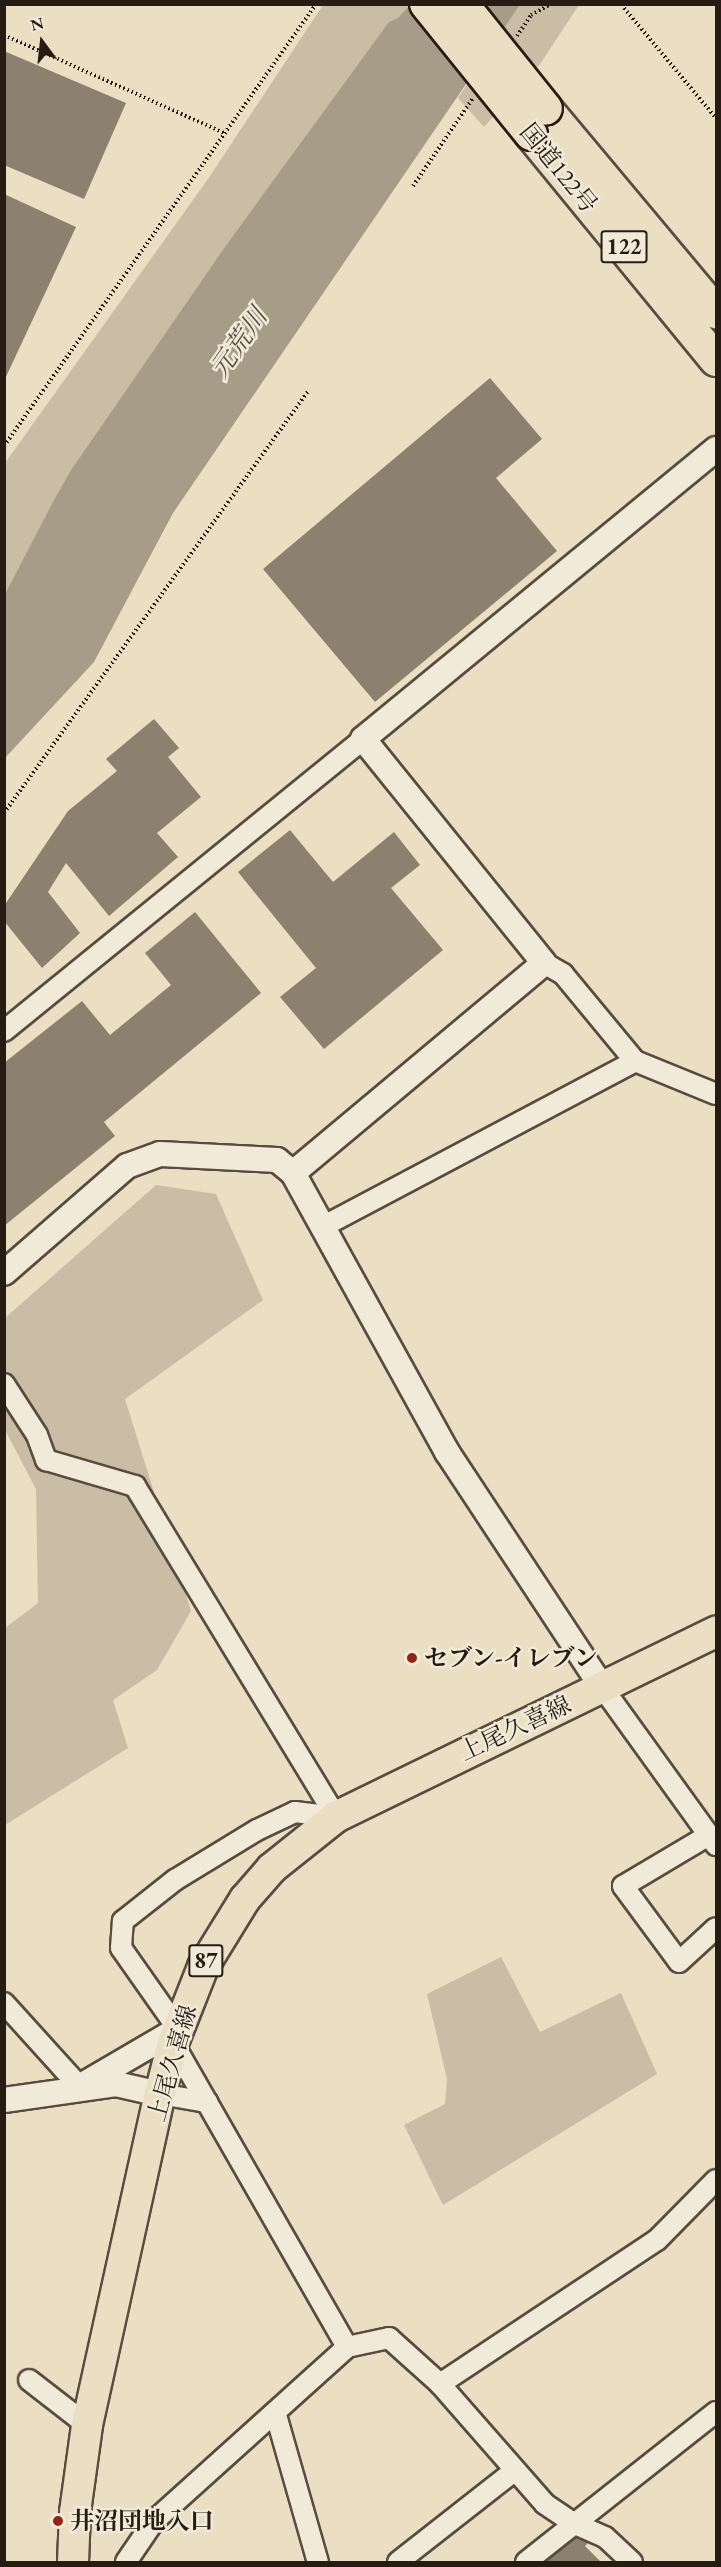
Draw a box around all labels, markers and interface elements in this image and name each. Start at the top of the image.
north arrow [12,12,72,72]
text: N [28,12,46,36]
street label: 国道122号 [514,118,604,218]
road number: 122 [600,228,648,266]
water label: 元荒川 [204,302,274,384]
place label: セブン-イレブン [424,1644,600,1672]
marker: セブン-イレブン [405,1651,419,1665]
street label: 上尾久喜線 [455,1690,575,1766]
road number: 87 [188,1942,224,1980]
street label: 上尾久喜線 [142,2001,202,2125]
place label: 井沼団地入口 [70,2507,214,2535]
marker: 井沼団地入口 [51,2514,65,2528]

